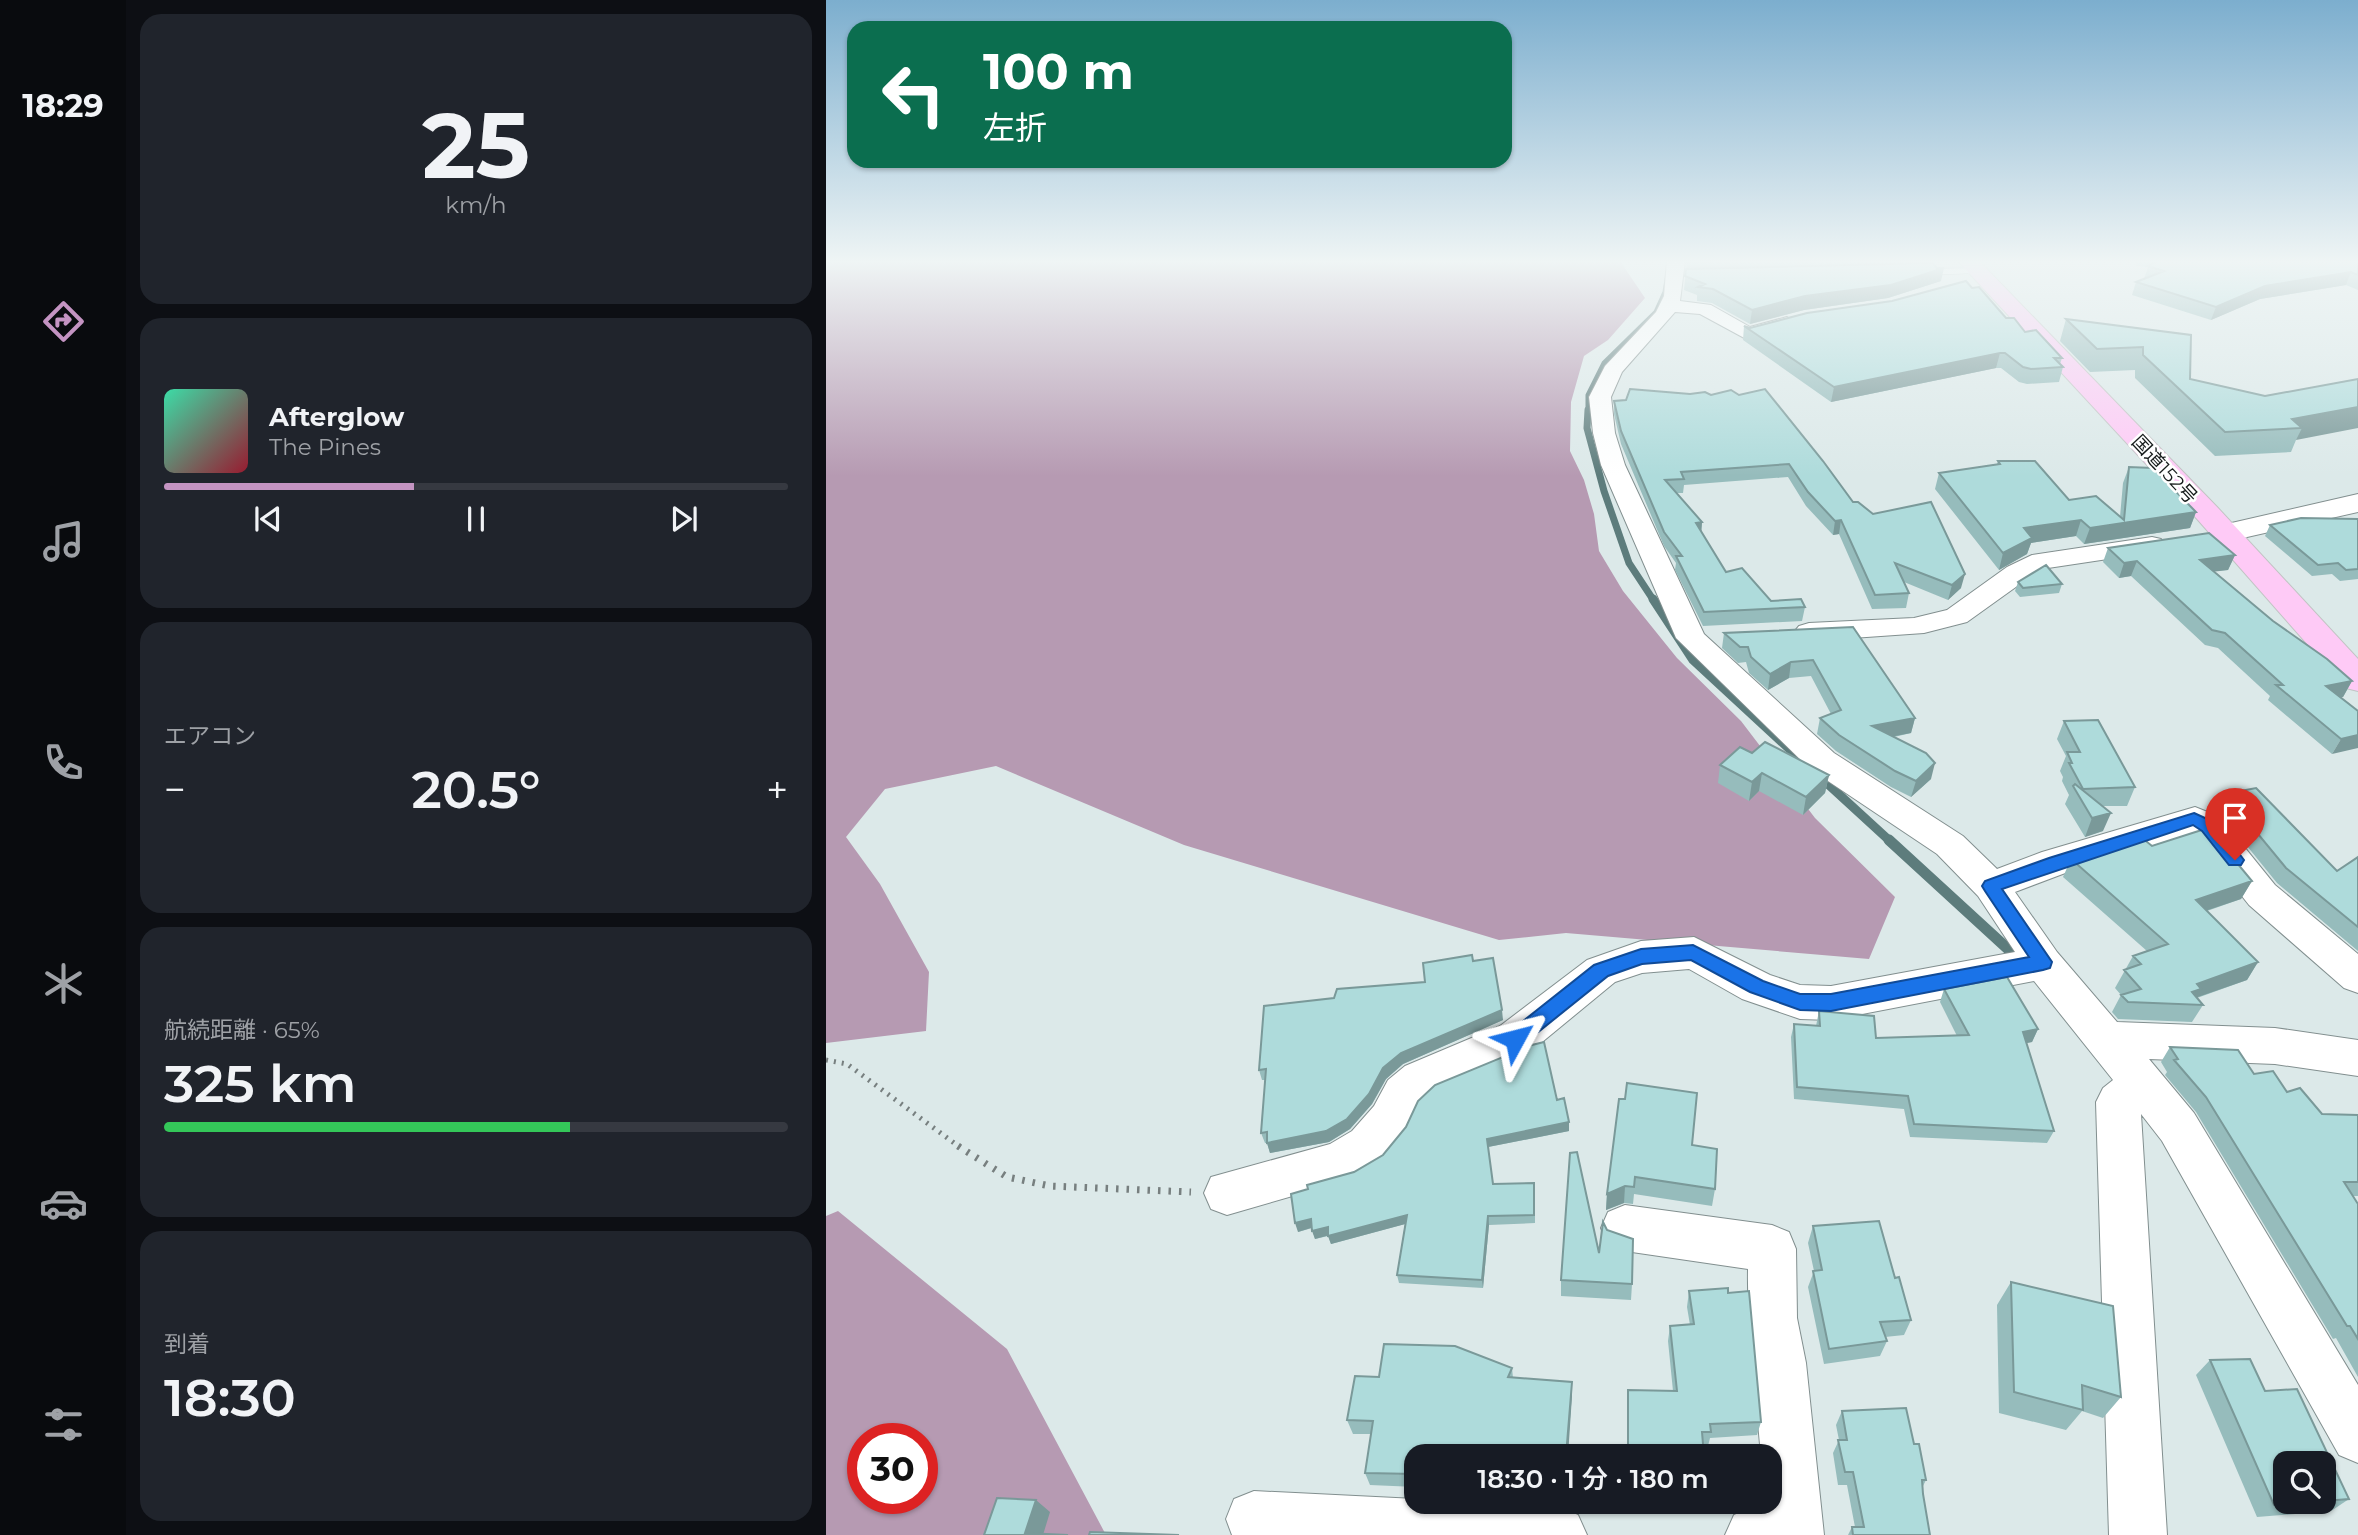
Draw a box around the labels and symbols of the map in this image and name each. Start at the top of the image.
street label: 国道152号 [2127,430,2202,508]
pin [2205,788,2265,860]
position arrow [1478,1002,1552,1076]
speed limit sign: 30 [847,1423,938,1514]

